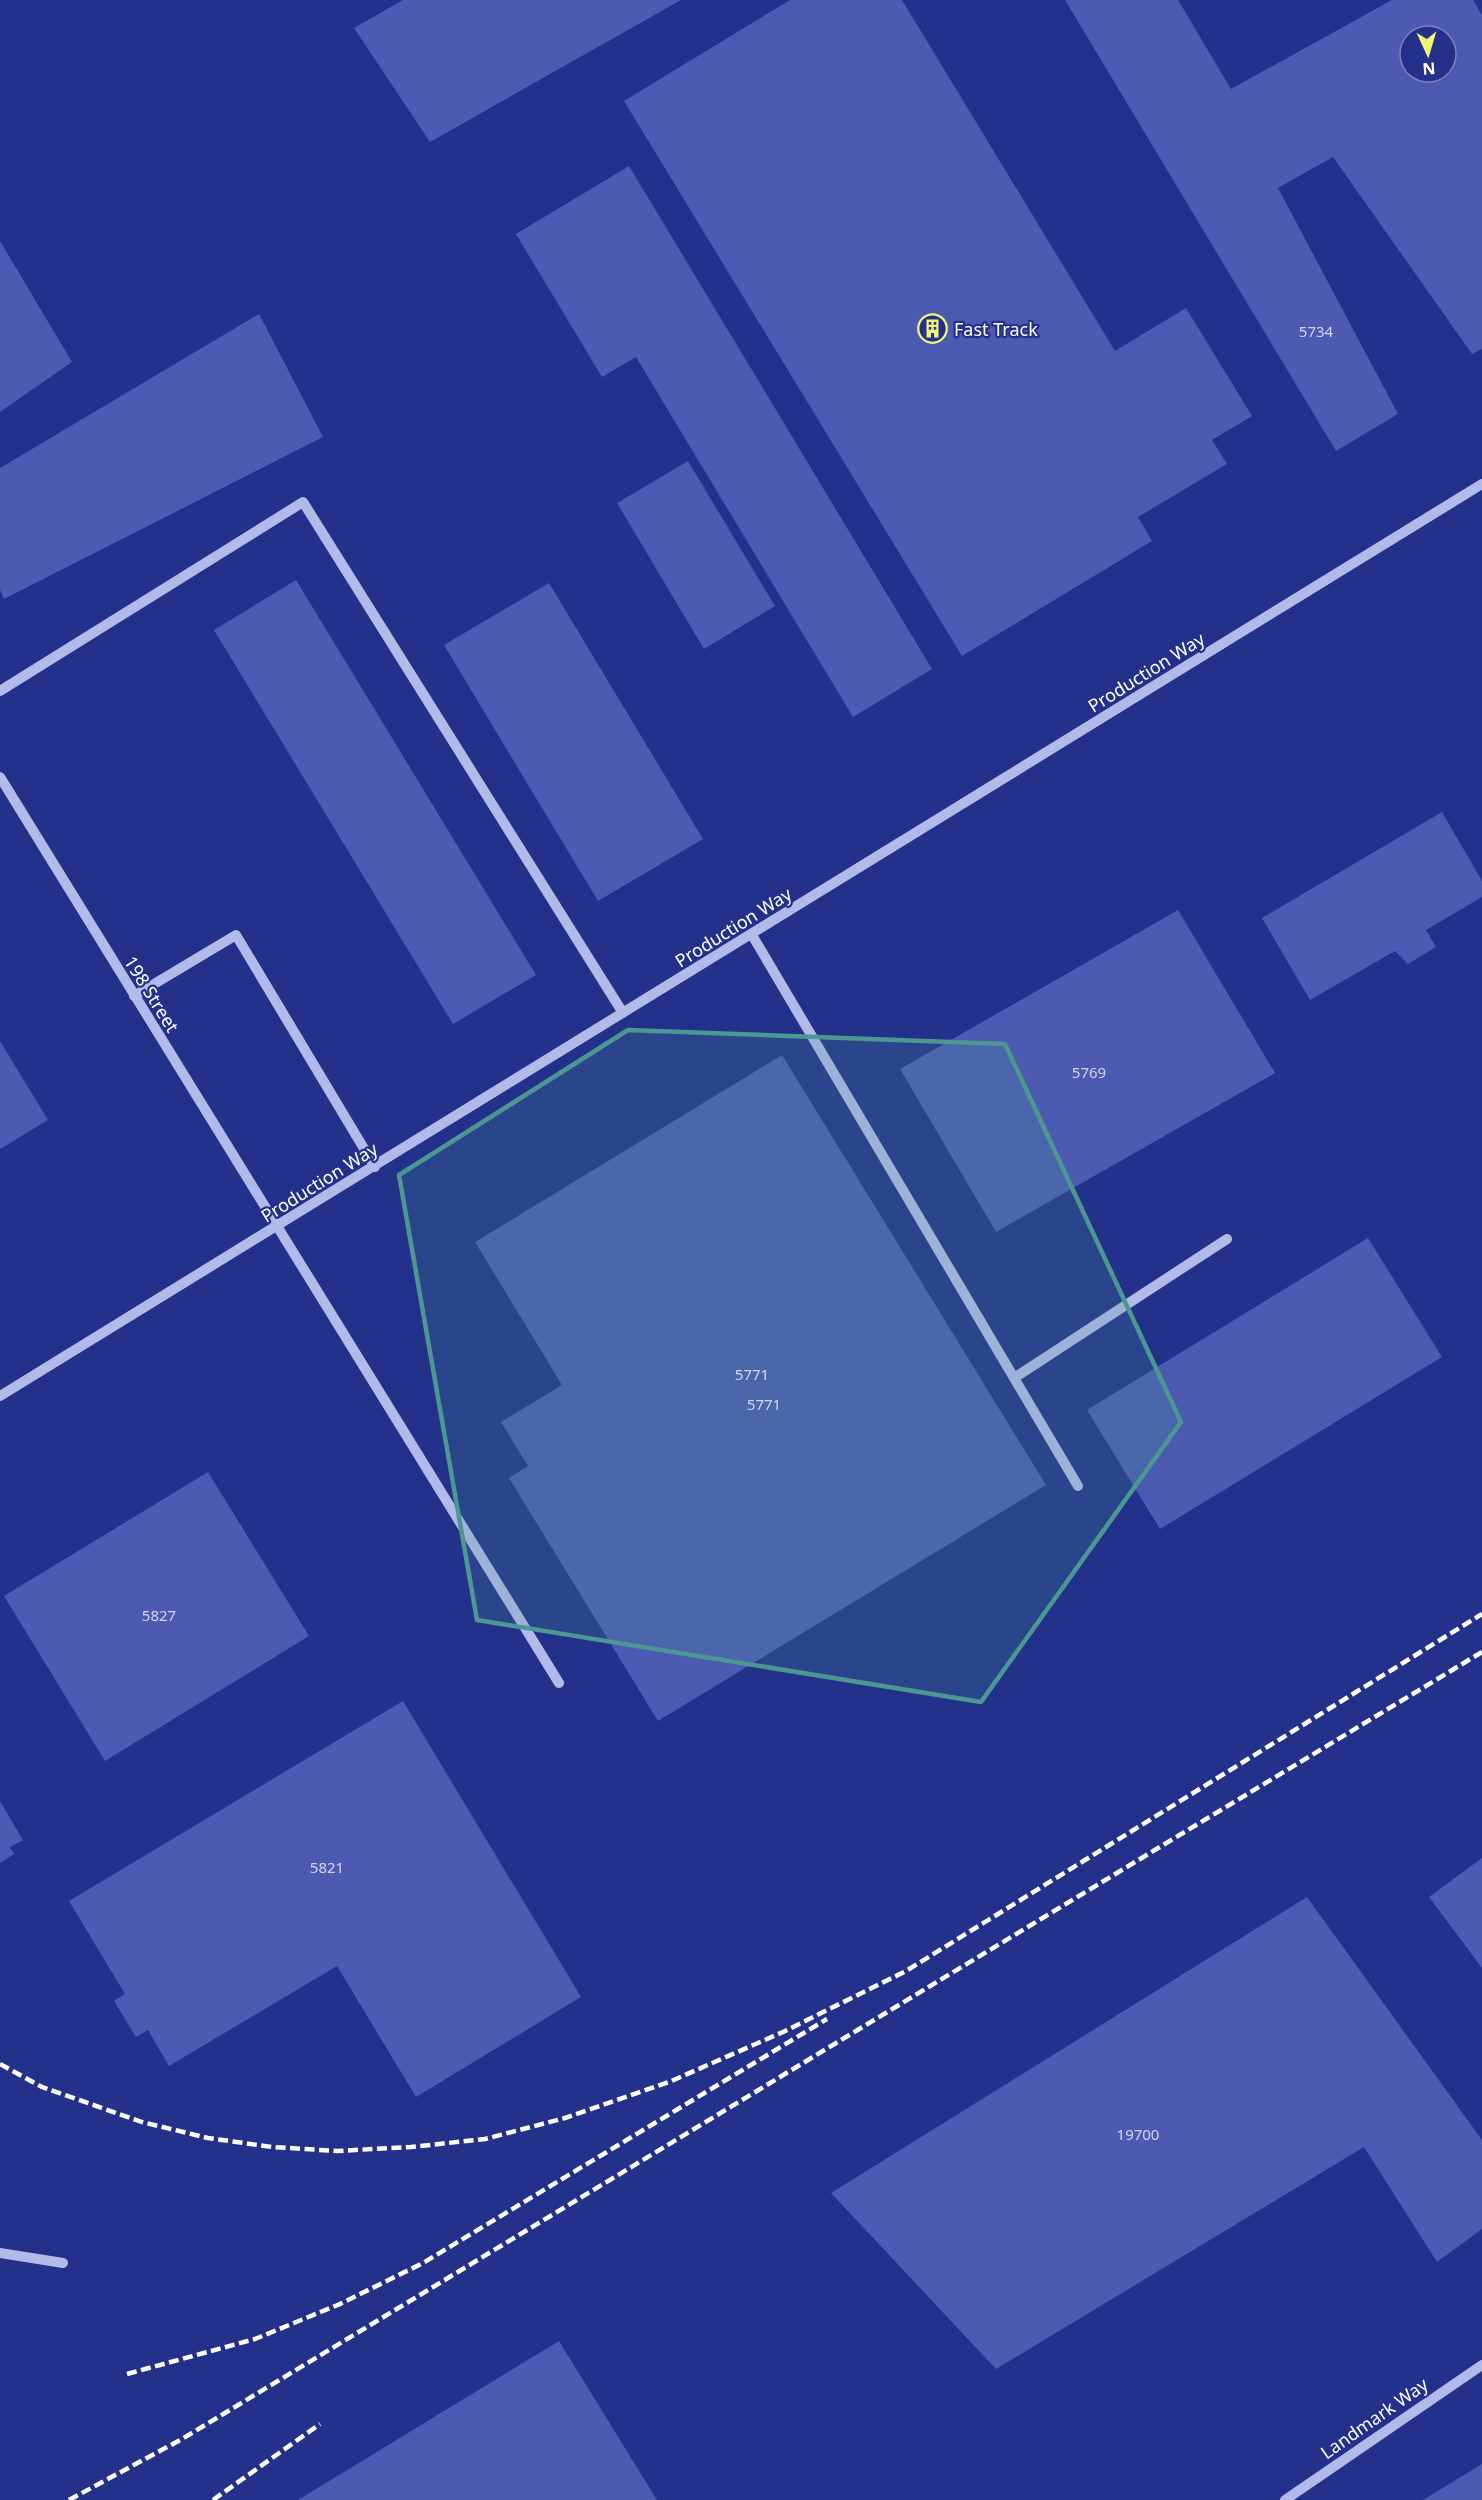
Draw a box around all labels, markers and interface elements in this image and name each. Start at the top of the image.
north arrow [1398,24,1458,84]
text: N [1422,58,1436,80]
building icon: Fast Track [917,313,949,345]
place label: Fast Track [954,317,1038,341]
house number: 5734 [1299,321,1334,341]
street label: Production Way [1083,626,1210,717]
street label: Production Way [670,881,797,972]
street label: 198 Street [119,951,185,1037]
house number: 5769 [1072,1062,1106,1082]
street label: Production Way [256,1136,383,1227]
house number: 5771 [735,1364,769,1384]
house number: 5771 [747,1394,781,1414]
house number: 5827 [142,1605,176,1625]
house number: 5821 [310,1857,344,1877]
house number: 19700 [1117,2124,1159,2144]
street label: Landmark Way [1315,2372,1433,2464]

